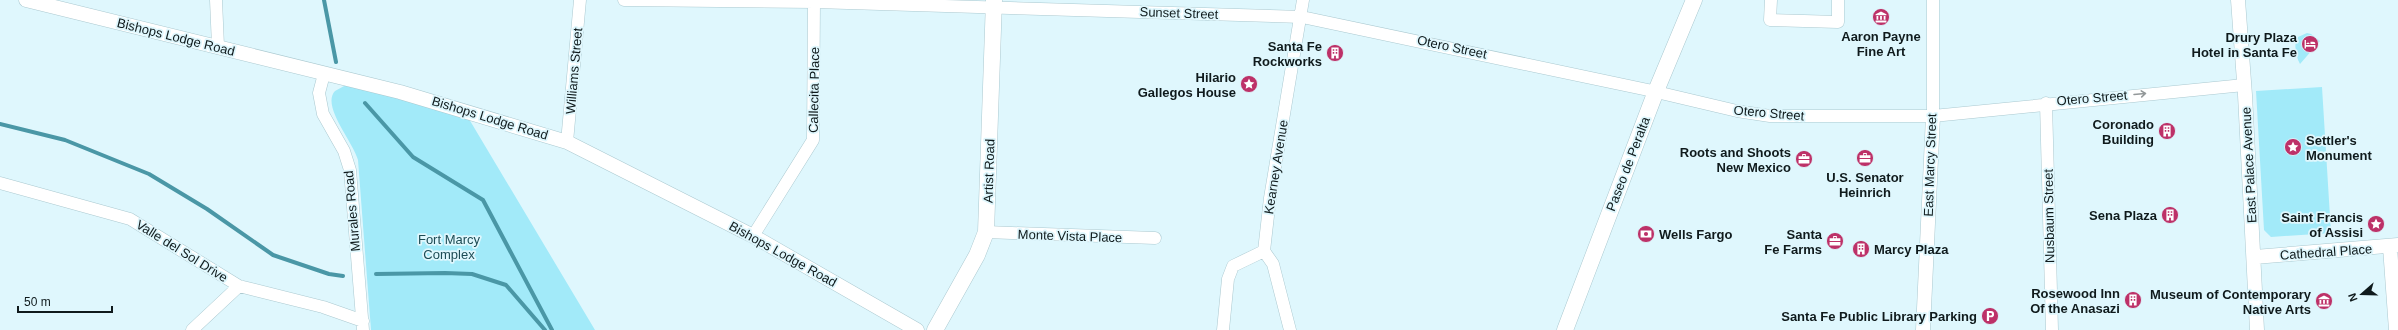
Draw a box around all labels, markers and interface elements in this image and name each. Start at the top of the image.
street label: Sunset Street [1139,4,1219,22]
museum icon: Aaron Payne Fine Art [1871,7,1891,27]
street label: Bishops Lodge Road [116,15,236,59]
street label: Williams Street [563,27,585,115]
place label: Aaron Payne Fine Art [1841,29,1921,59]
place label: Drury Plaza Hotel in Santa Fe [2192,30,2298,60]
street label: Otero Street [1416,32,1489,62]
hotel icon: Drury Plaza Hotel in Santa Fe [2300,34,2320,54]
place label: Santa Fe Rockworks [1253,39,1322,69]
building icon: Santa Fe Rockworks [1325,43,1345,63]
street label: Callecita Place [806,47,822,133]
place label: Hilario Gallegos House [1138,70,1236,100]
place icon: Hilario Gallegos House [1239,74,1259,94]
street label: Otero Street [2056,87,2128,109]
one-way arrow [2133,90,2146,97]
street label: Bishops Lodge Road [430,93,550,143]
street label: Otero Street [1733,102,1805,124]
street label: East Palace Avenue [2238,107,2260,223]
street label: East Marcy Street [1921,113,1939,217]
street label: Paseo de Peralta [1603,114,1653,213]
place label: Coronado Building [2093,117,2154,147]
street label: Kearney Avenue [1261,119,1291,215]
building icon: Coronado Building [2157,121,2177,141]
place label: Settler's Monument [2306,133,2372,163]
place icon: Settler's Monument [2283,137,2303,157]
street label: Artist Road [980,139,998,203]
place label: Roots and Shoots New Mexico [1680,145,1791,175]
office icon: U.S. Senator Heinrich [1855,148,1875,168]
office icon: Roots and Shoots New Mexico [1794,149,1814,169]
street label: Nusbaum Street [2041,169,2057,263]
street label: Murales Road [341,170,363,252]
place label: U.S. Senator Heinrich [1826,170,1904,200]
building icon: Sena Plaza [2160,205,2180,225]
place label: Sena Plaza [2089,208,2158,223]
place label: Saint Francis of Assisi [2281,210,2363,240]
place icon: Saint Francis of Assisi [2366,214,2386,234]
street label: Valle del Sol Drive [133,217,231,285]
street label: Bishops Lodge Road [727,218,839,290]
bank icon: Wells Fargo [1636,224,1656,244]
street label: Monte Vista Place [1017,227,1123,245]
place label: Wells Fargo [1659,227,1733,242]
place label: Santa Fe Farms [1764,227,1823,257]
office icon: Santa Fe Farms [1825,231,1845,251]
park label: Fort Marcy Complex [418,232,481,262]
building icon: Marcy Plaza [1851,239,1871,259]
street label: Cathedral Place [2279,241,2373,263]
place label: Marcy Plaza [1874,242,1949,257]
north arrow [2342,274,2382,314]
place label: Rosewood Inn Of the Anasazi [2030,286,2120,316]
place label: Museum of Contemporary Native Arts [2150,287,2312,317]
scale bar [18,288,112,314]
building icon: Rosewood Inn Of the Anasazi [2123,290,2143,310]
museum icon: Museum of Contemporary Native Arts [2314,291,2334,311]
text: N [2346,292,2360,303]
text: 50 m [24,295,51,309]
parking icon: Santa Fe Public Library Parking [1980,306,2000,326]
place label: Santa Fe Public Library Parking [1781,309,1977,324]

